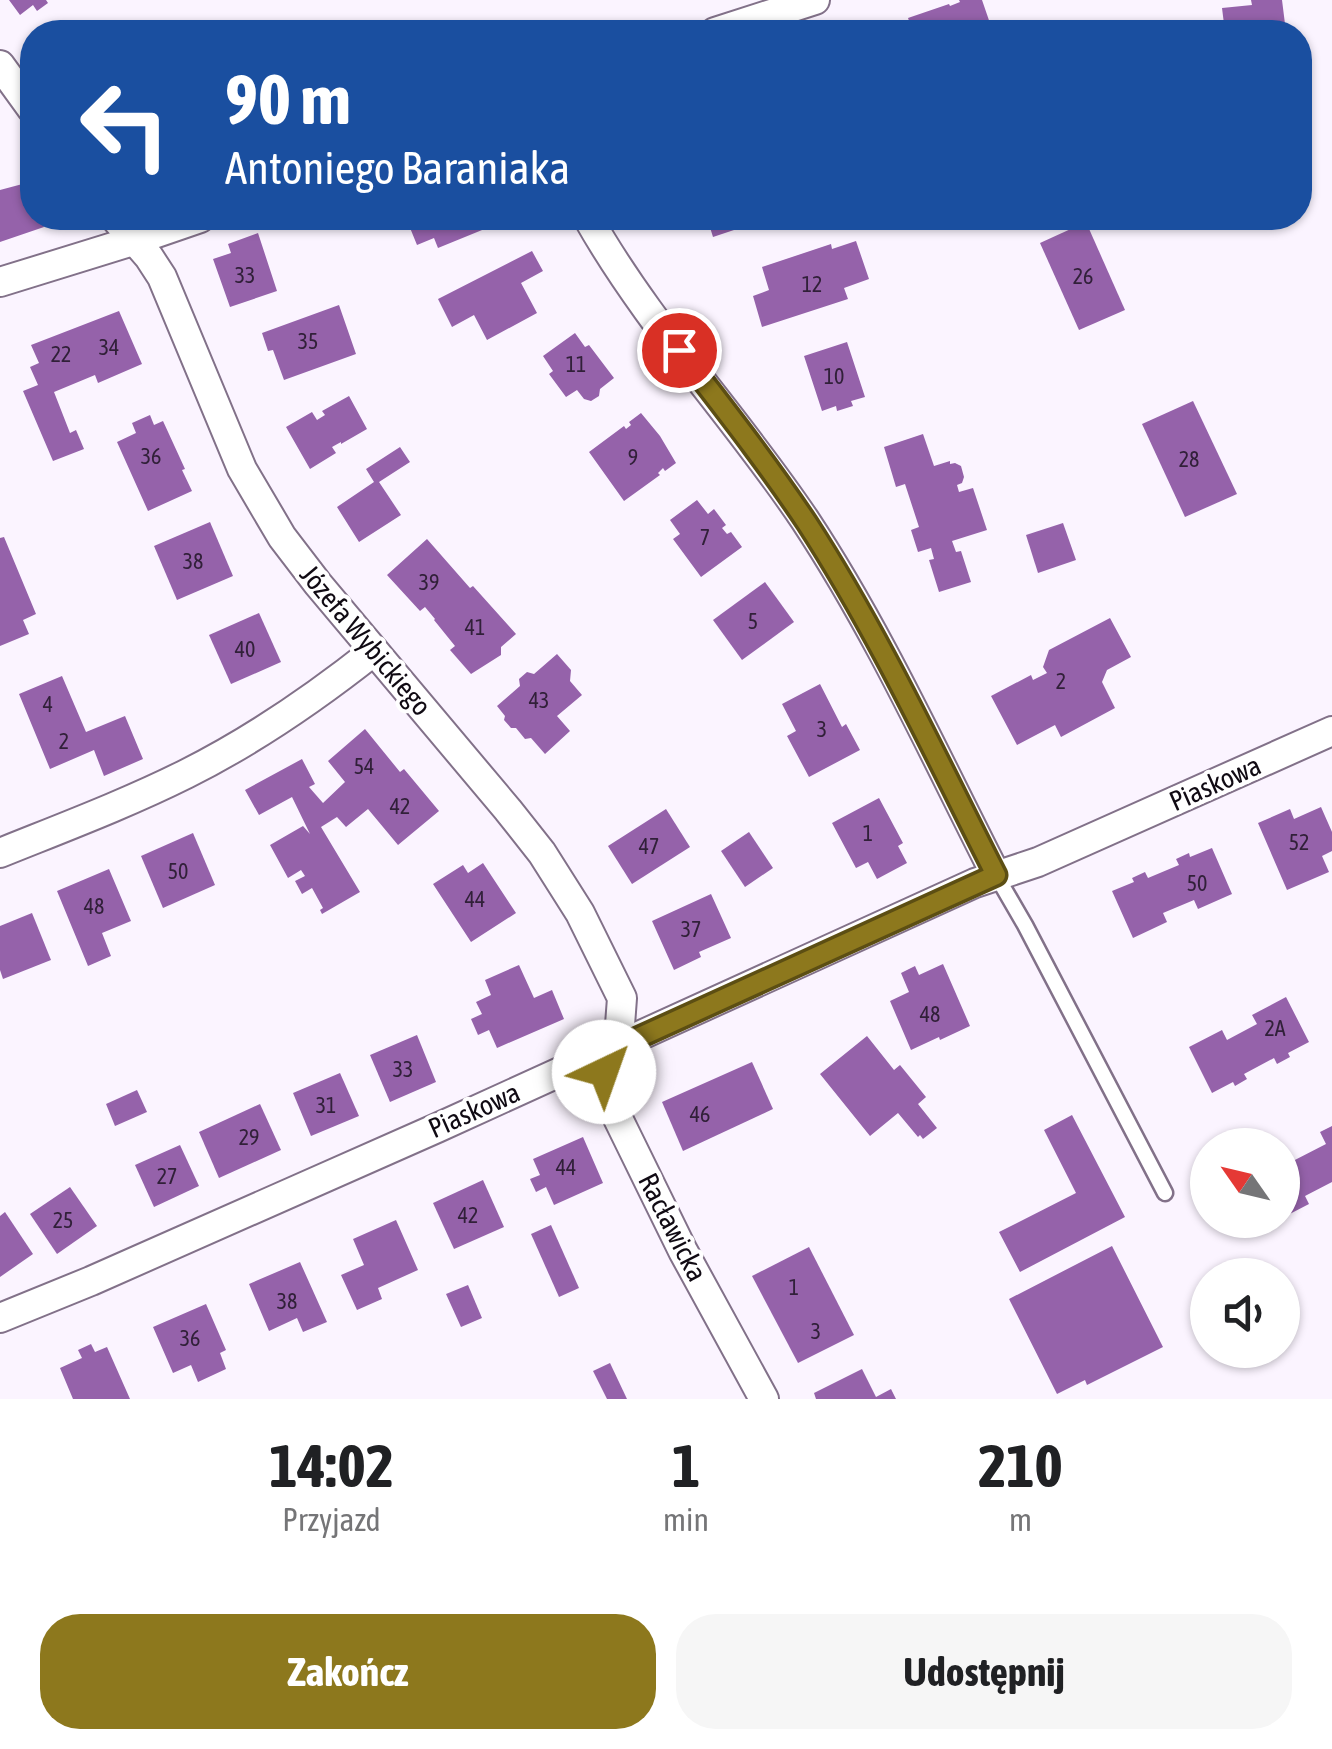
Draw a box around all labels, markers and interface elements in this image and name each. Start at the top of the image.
text: 90 m [225,59,351,139]
icon: left [60,60,190,190]
text: Antoniego Baraniaka [225,142,570,194]
house number: 33 [235,262,255,288]
house number: 26 [1073,263,1093,289]
house number: 12 [802,271,822,297]
pin [637,308,722,393]
icon: arrive [652,323,707,378]
house number: 35 [298,328,318,354]
house number: 34 [99,334,119,360]
house number: 22 [51,341,71,367]
house number: 11 [566,351,586,377]
house number: 10 [824,363,844,389]
house number: 36 [141,443,161,469]
house number: 9 [628,444,638,470]
house number: 28 [1179,446,1199,472]
house number: 7 [700,524,710,550]
house number: 38 [183,548,203,574]
street label: Józefa Wybickiego [294,558,438,722]
house number: 39 [419,569,439,595]
house number: 5 [748,608,758,634]
house number: 41 [465,614,485,640]
house number: 40 [235,636,255,662]
house number: 2 [1056,668,1066,694]
house number: 43 [529,687,549,713]
house number: 4 [43,691,53,717]
house number: 3 [817,716,827,742]
house number: 2 [59,728,69,754]
street label: Piaskowa [1164,749,1266,817]
house number: 54 [354,753,374,779]
house number: 42 [390,793,410,819]
house number: 1 [863,820,873,846]
house number: 52 [1289,829,1309,855]
house number: 47 [639,833,659,859]
house number: 50 [168,858,188,884]
house number: 50 [1187,870,1207,896]
house number: 44 [465,886,485,912]
house number: 48 [84,893,104,919]
house number: 37 [681,916,701,942]
house number: 48 [920,1001,940,1027]
house number: 2A [1264,1015,1286,1041]
position arrow [552,1020,656,1124]
house number: 33 [393,1056,413,1082]
street label: Piaskowa [423,1076,525,1144]
house number: 31 [316,1092,336,1118]
house number: 46 [690,1101,710,1127]
house number: 29 [239,1124,259,1150]
north arrow [1190,1128,1300,1238]
map controls [1190,1128,1300,1368]
house number: 44 [556,1154,576,1180]
house number: 27 [157,1163,177,1189]
street label: Racławicka [632,1168,714,1286]
house number: 42 [458,1202,478,1228]
house number: 25 [53,1207,73,1233]
button: sound [1190,1258,1300,1368]
house number: 1 [789,1274,799,1300]
house number: 38 [277,1288,297,1314]
house number: 3 [811,1318,821,1344]
house number: 36 [180,1325,200,1351]
text: 14:02 [269,1431,394,1500]
text: 1 [672,1431,700,1500]
text: 210 [978,1431,1063,1500]
text: Przyjazd [282,1501,381,1538]
text: min [663,1501,709,1538]
text: m [1009,1501,1032,1538]
button: Zakończ [40,1614,656,1729]
button: Udostępnij [676,1614,1292,1729]

